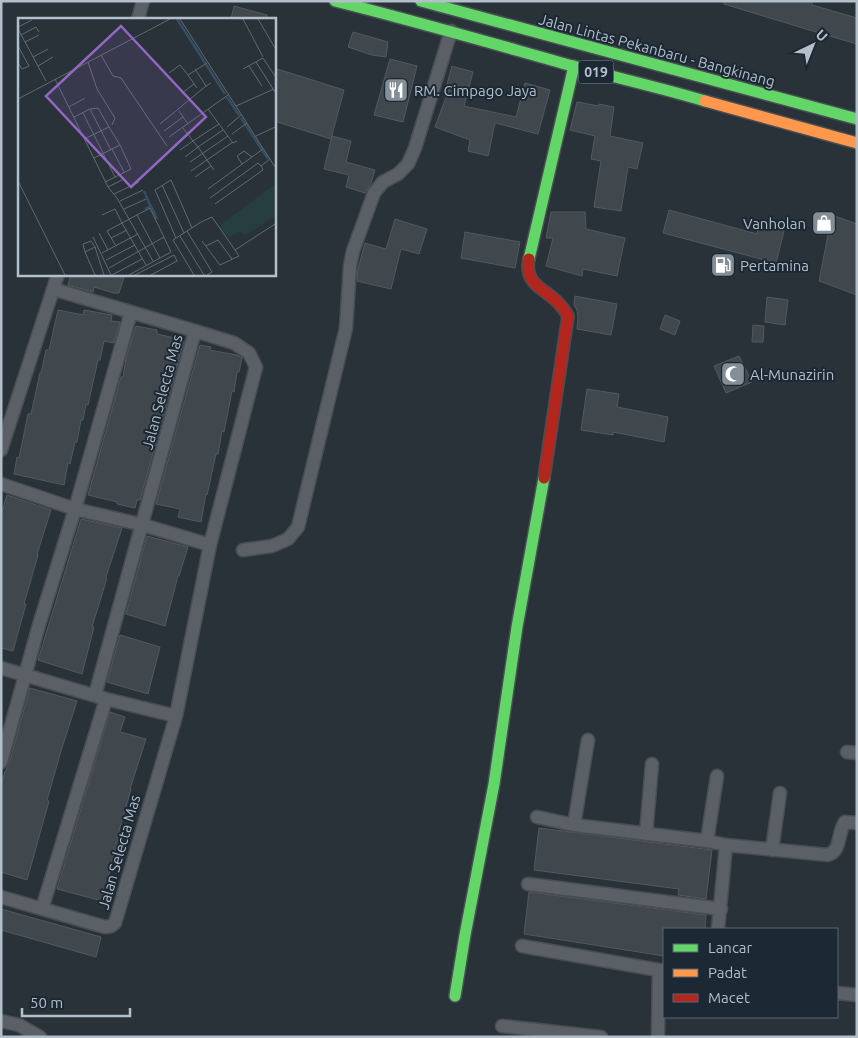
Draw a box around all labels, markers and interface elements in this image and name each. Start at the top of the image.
street label: Jalan Lintas Pekanbaru - Bangkinang [537,10,777,90]
inset map [18,18,275,275]
north arrow [788,20,838,70]
text: U [813,26,831,45]
road number: 019 [578,61,614,84]
restaurant icon: RM. Cimpago Jaya [383,77,409,103]
place label: RM. Cimpago Jaya [414,82,537,99]
shop icon: Vanholan [811,210,837,236]
place label: Vanholan [743,215,806,232]
fuel station icon: Pertamina [710,252,736,278]
place label: Pertamina [740,257,809,274]
street label: Jalan Selecta Mas [138,333,186,451]
mosque icon: Al-Munazirin [720,361,746,387]
place label: Al-Munazirin [750,366,834,383]
street label: Jalan Selecta Mas [95,793,143,911]
legend [663,928,838,1018]
text: Lancar [708,939,753,956]
text: Padat [708,964,747,981]
scale bar [22,986,130,1018]
text: Macet [708,989,750,1006]
text: 50 m [30,994,63,1011]

